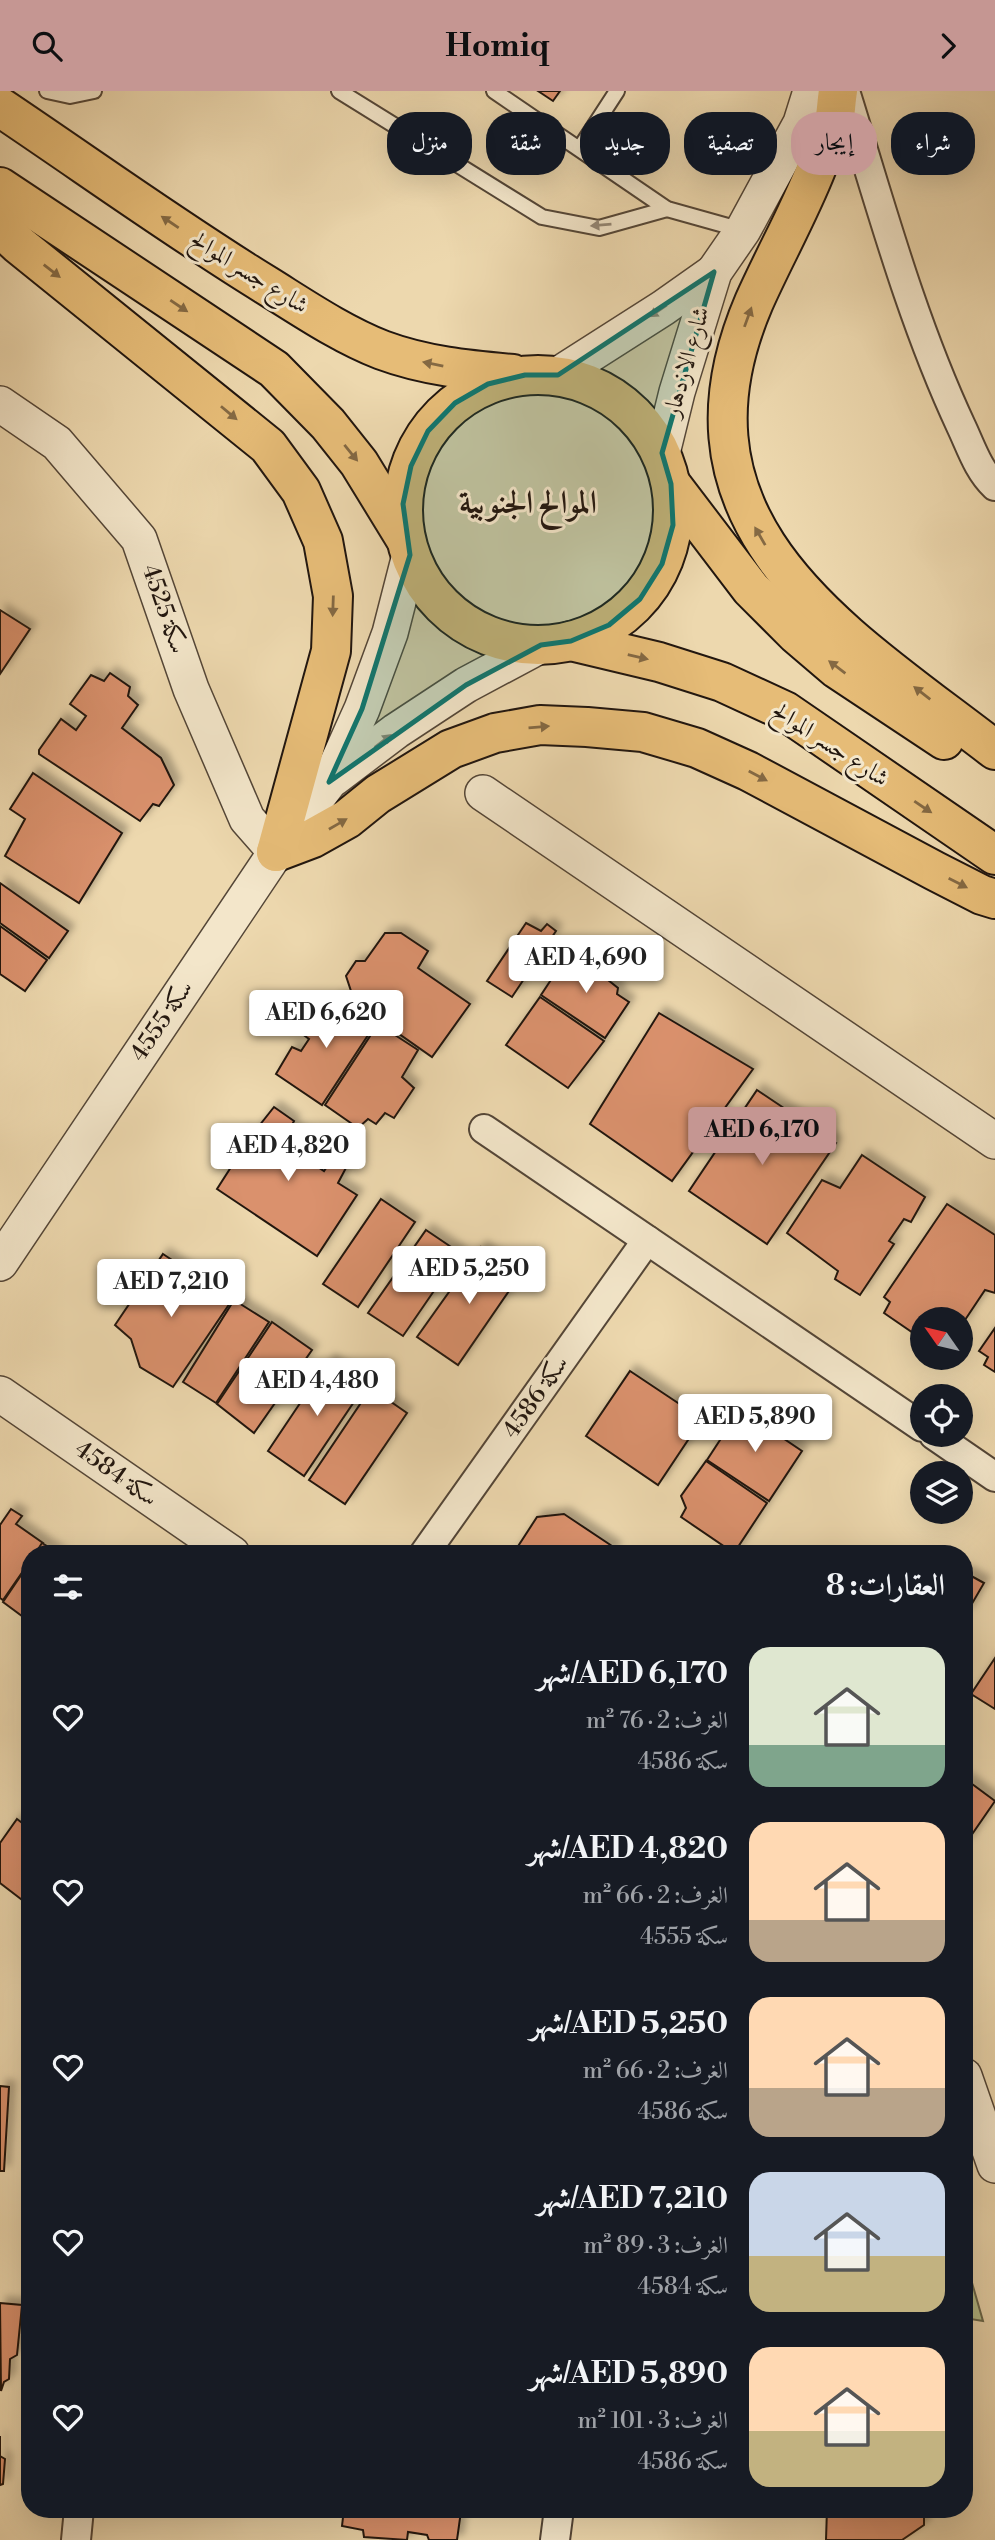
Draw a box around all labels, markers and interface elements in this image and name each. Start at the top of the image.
text: Homiq [445,26,550,66]
icon: search [28,27,66,65]
icon: forward [929,27,967,65]
chip: منزل [387,112,472,175]
chip: شقة [486,112,566,175]
chip: جديد [580,112,670,175]
chip: تصفية [684,112,777,175]
chip: إيجار [791,112,877,175]
chip: شراء [891,112,975,175]
one-way arrow [161,215,179,229]
one-way arrow [590,220,612,231]
street label: شارع جسر الموالح [182,225,314,325]
one-way arrow [42,264,60,279]
one-way arrow [170,299,189,312]
street label: شارع الازدهار [656,303,721,424]
one-way arrow [648,305,668,318]
one-way arrow [743,307,754,328]
one-way arrow [422,359,444,370]
one-way arrow [220,406,238,421]
one-way arrow [343,443,358,461]
district label: الموالح الجنوبية [459,483,597,530]
one-way arrow [754,526,766,545]
street label: سكة 4525 [135,561,193,657]
one-way arrow [327,596,338,618]
one-way arrow [627,651,649,662]
one-way arrow [828,661,846,675]
one-way arrow [913,686,931,701]
street label: شارع جسر الموالح [764,696,894,797]
one-way arrow [528,721,550,732]
one-way arrow [373,733,391,748]
one-way arrow [748,770,767,782]
one-way arrow [913,800,933,813]
one-way arrow [328,818,348,830]
one-way arrow [948,878,968,889]
pin: AED 4,690 [506,935,666,995]
text: AED 4,690 [525,944,647,972]
street label: سكة 4555 [124,975,200,1067]
pin: AED 6,620 [246,991,406,1050]
text: AED 6,620 [265,999,387,1027]
pin: AED 6,170 [682,1107,842,1167]
text: AED 6,170 [704,1116,820,1144]
pin: AED 4,820 [208,1123,368,1183]
text: AED 4,820 [227,1132,349,1160]
pin: AED 5,250 [389,1247,549,1306]
text: AED 5,250 [408,1255,530,1283]
pin: AED 7,210 [91,1259,251,1319]
text: AED 7,210 [113,1268,229,1296]
north arrow [910,1307,973,1370]
map controls [910,1307,973,1524]
street label: سكة 4586 [497,1350,575,1444]
pin: AED 4,480 [237,1359,397,1418]
text: AED 4,480 [255,1367,379,1395]
button: locate [910,1384,973,1447]
pin: AED 5,890 [675,1395,835,1454]
text: AED 5,890 [694,1403,816,1431]
street label: سكة 4584 [69,1435,163,1513]
button: layers [910,1461,973,1524]
text: العقارات: 8 [826,1567,945,1605]
icon: filters [49,1568,87,1606]
text: AED 6,170/شهر [537,1655,728,1693]
icon: home [805,1675,889,1759]
icon: heart [49,1698,87,1736]
text: الغرف: 2 · 76 m² [586,1707,728,1735]
text: سكة 4586 [637,1748,728,1776]
text: AED 4,820/شهر [528,1830,728,1868]
icon: home [805,1850,889,1934]
icon: heart [49,1873,87,1911]
text: الغرف: 2 · 66 m² [583,1882,728,1910]
text: سكة 4555 [640,1923,728,1951]
text: AED 5,250/شهر [530,2005,728,2043]
icon: home [805,2025,889,2109]
icon: heart [49,2048,87,2086]
text: الغرف: 2 · 66 m² [583,2057,728,2085]
text: سكة 4586 [637,2098,728,2126]
text: AED 7,210/شهر [537,2180,728,2218]
icon: home [805,2200,889,2284]
icon: heart [49,2223,87,2261]
text: الغرف: 3 · 89 m² [583,2232,728,2260]
text: سكة 4584 [637,2273,728,2301]
text: AED 5,890/شهر [529,2355,728,2393]
icon: home [805,2375,889,2459]
icon: heart [49,2398,87,2436]
text: الغرف: 3 · 101 m² [578,2407,728,2435]
text: سكة 4586 [637,2448,728,2476]

